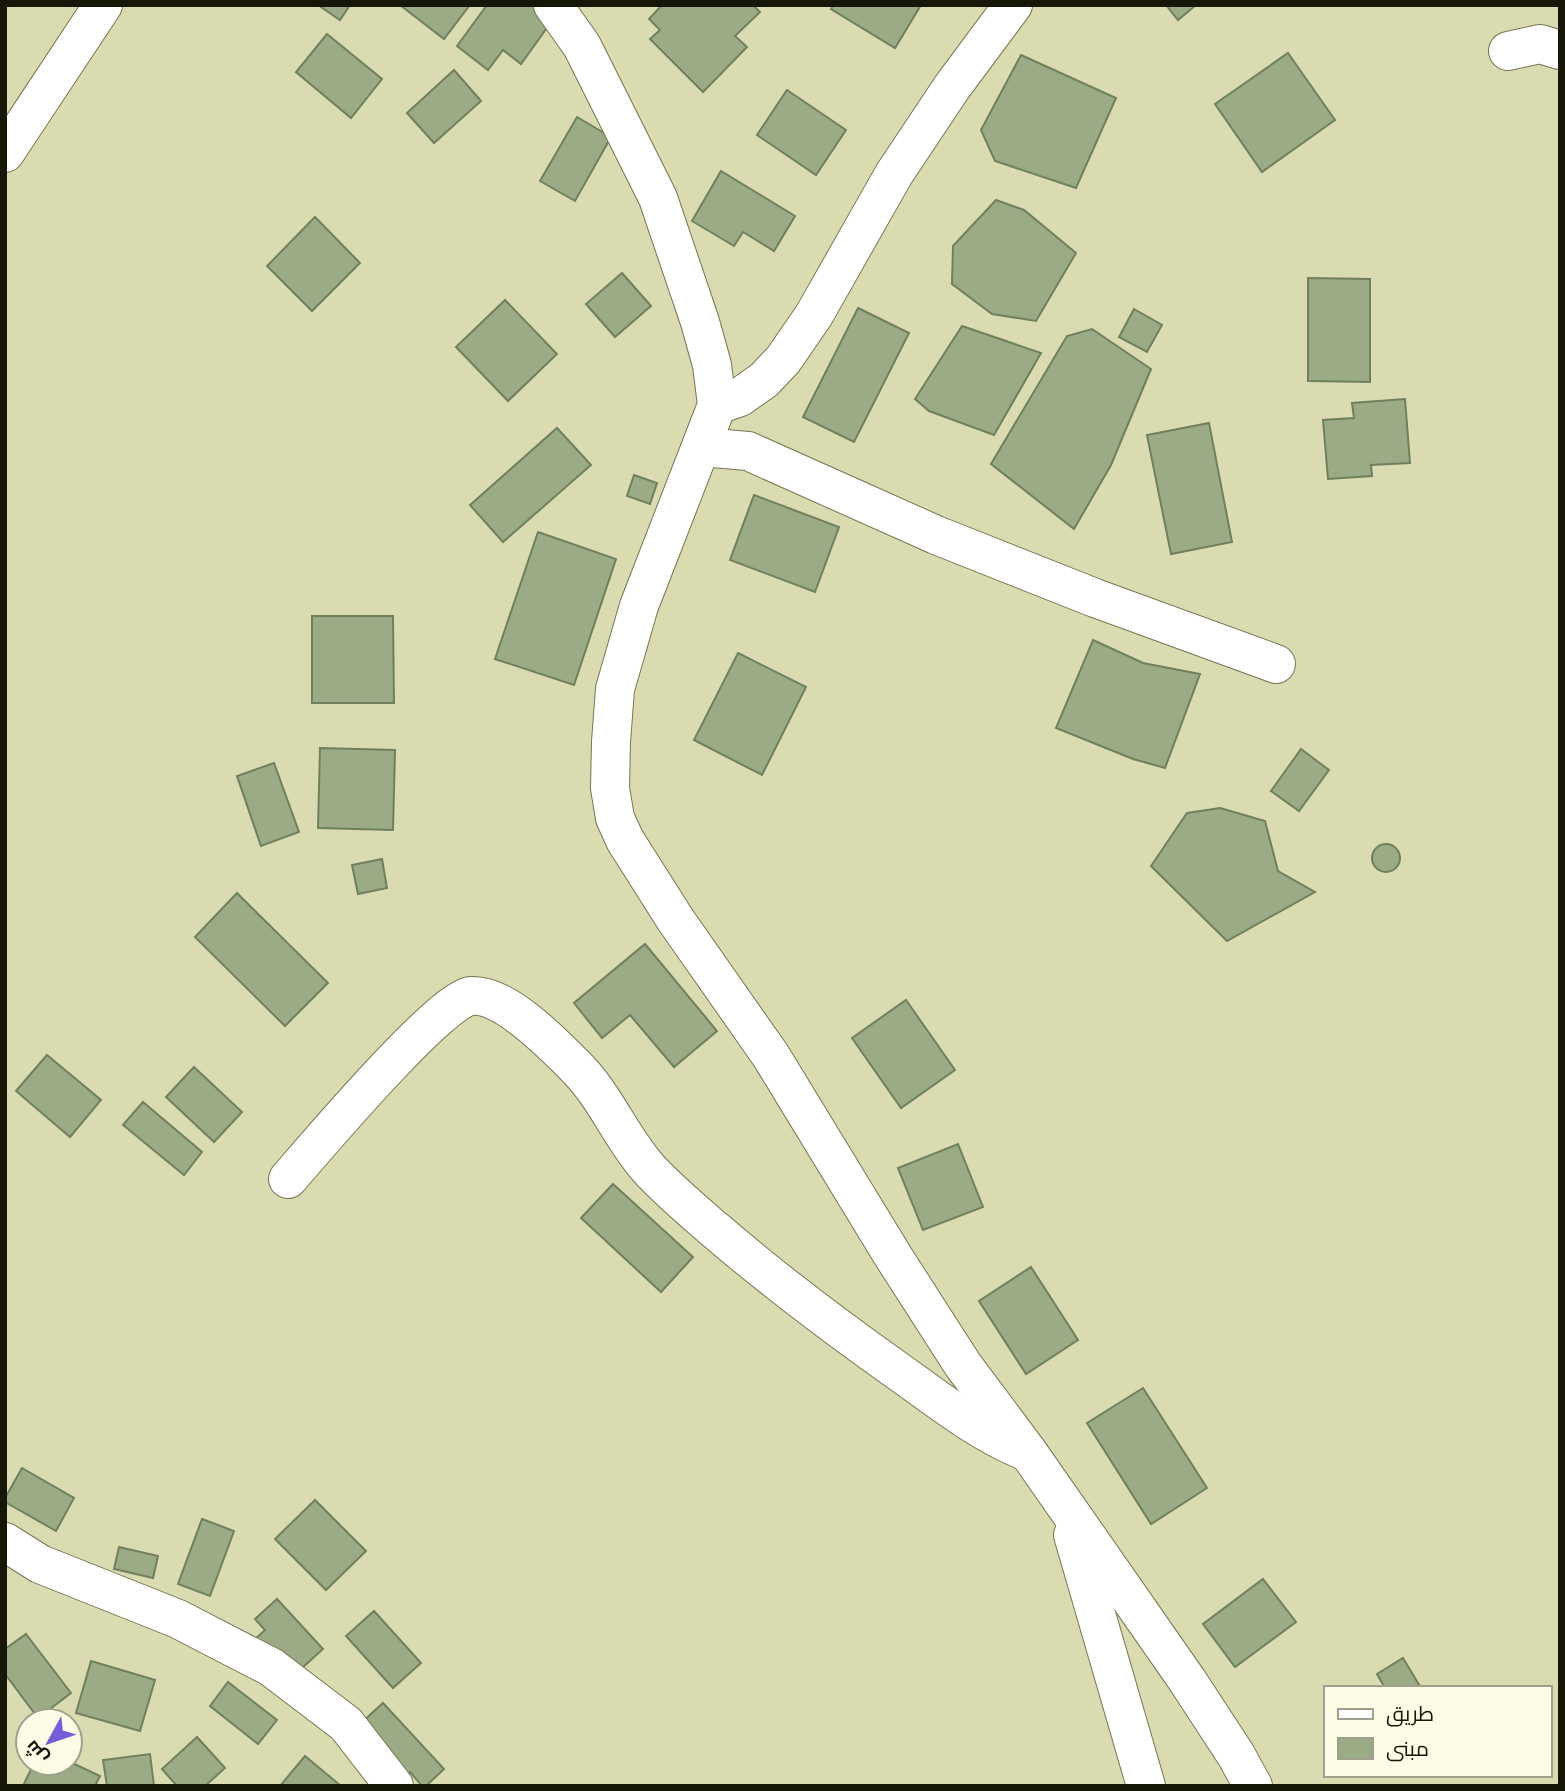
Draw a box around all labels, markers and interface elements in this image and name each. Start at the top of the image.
legend [1324,1686,1551,1777]
text: طريق [1386,1700,1434,1727]
north arrow [14,1707,84,1777]
text: مبنى [1386,1735,1429,1762]
text: ش [19,1736,53,1770]

